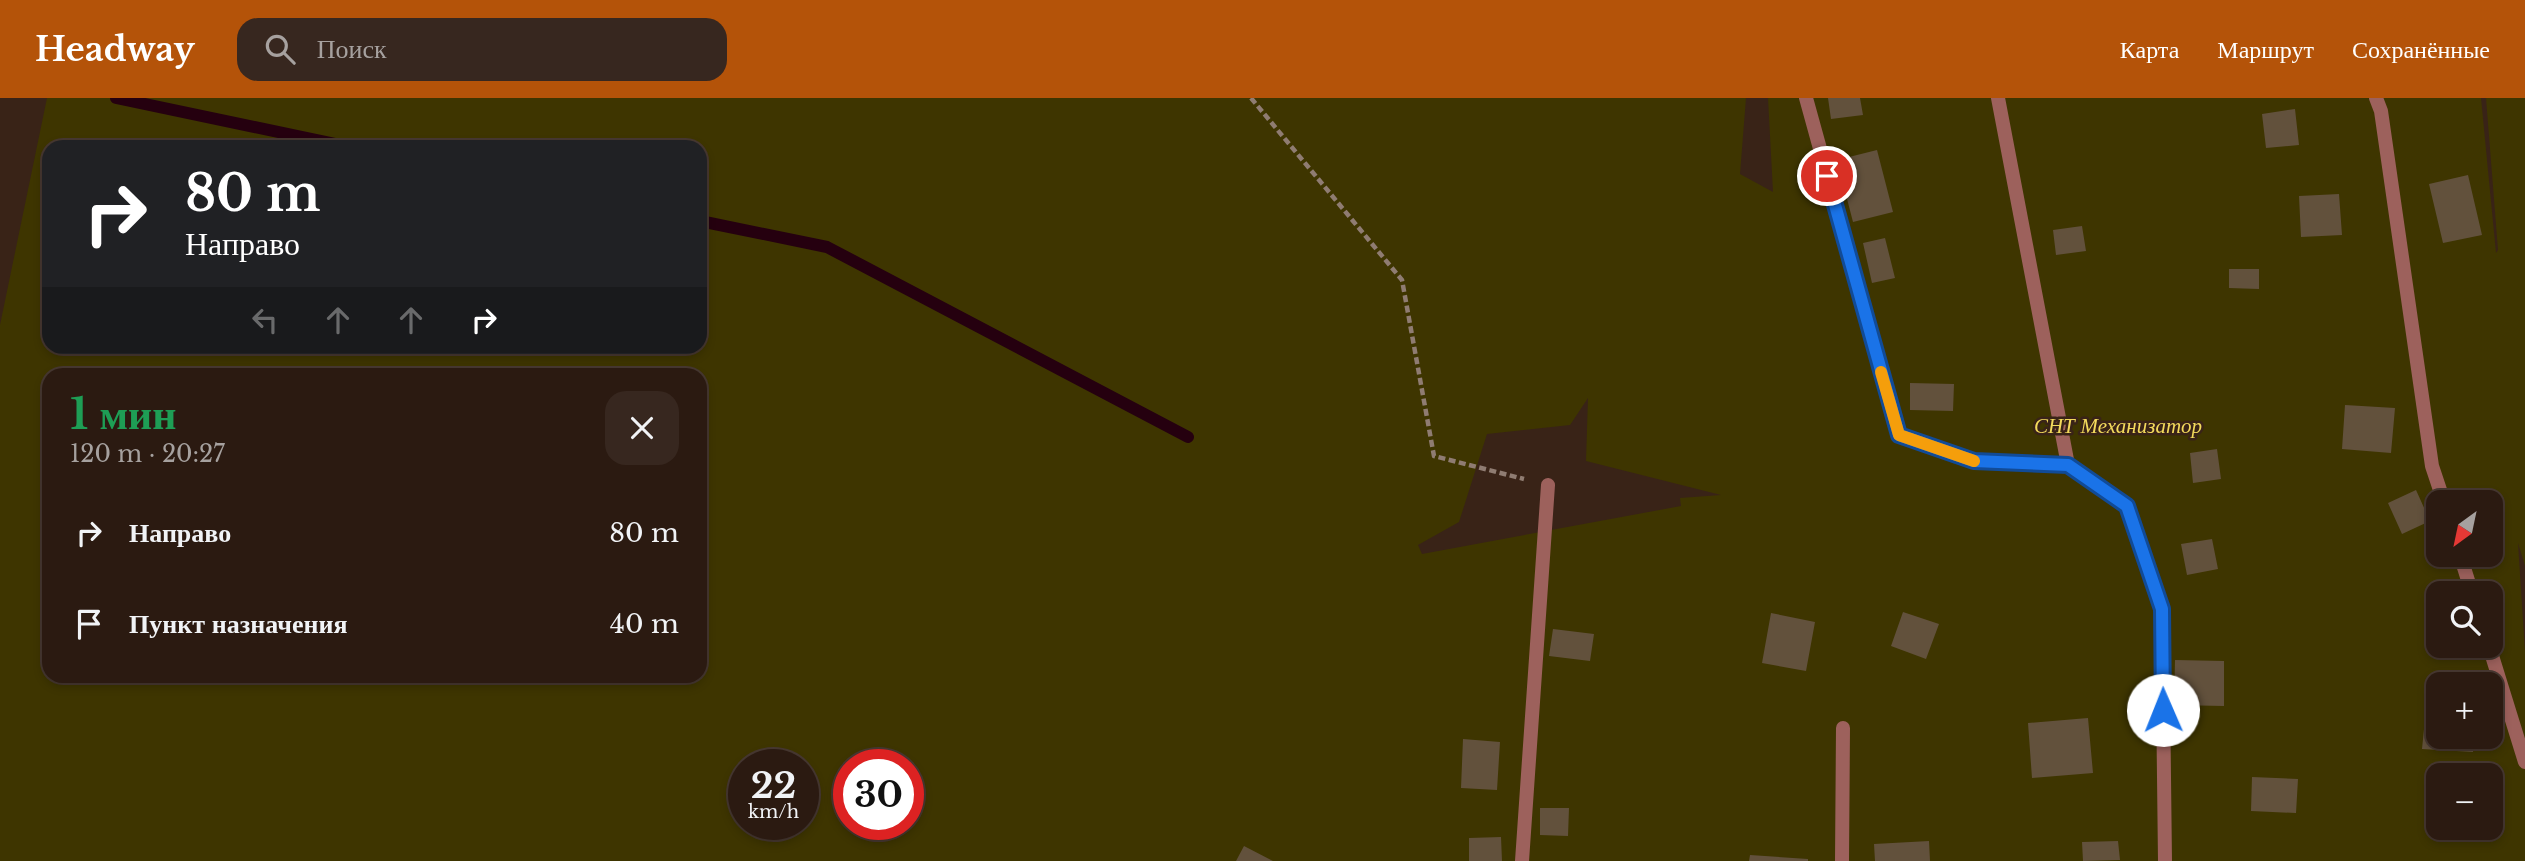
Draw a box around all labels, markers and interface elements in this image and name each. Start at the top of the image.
search box [237,18,727,81]
text: Headway [35,29,195,70]
icon: search [261,30,299,68]
text: Поиск [317,33,387,65]
text: Карта [2120,35,2179,64]
text: Маршрут [2217,35,2314,64]
text: Сохранённые [2352,35,2490,64]
pin [1797,146,1857,206]
icon: arrive [1808,157,1846,195]
text: 80 m [185,163,320,224]
icon: right [70,168,161,259]
text: Направо [185,224,300,264]
icon: left [246,301,284,339]
icon: ahead [319,301,357,339]
icon: ahead [392,301,430,339]
icon: right [465,301,503,339]
text: 1 мин [70,388,177,440]
button: close [605,391,679,465]
park label: СНТ Механизатор [2034,413,2202,439]
text: 120 m · 20:27 [70,440,225,468]
north arrow [2426,490,2502,567]
map controls [2426,490,2503,840]
icon: right [70,514,108,552]
text: Направо [129,517,231,549]
text: 80 m [609,517,679,549]
button: search [2426,581,2503,658]
icon: arrive [70,605,108,643]
text: Пункт назначения [129,608,347,640]
text: 40 m [610,608,679,640]
button: + [2426,672,2503,749]
position arrow [2126,673,2200,747]
speed limit sign: 30 [833,749,924,840]
button: − [2426,763,2503,840]
text: 22 [751,764,796,807]
text: km/h [748,801,799,823]

